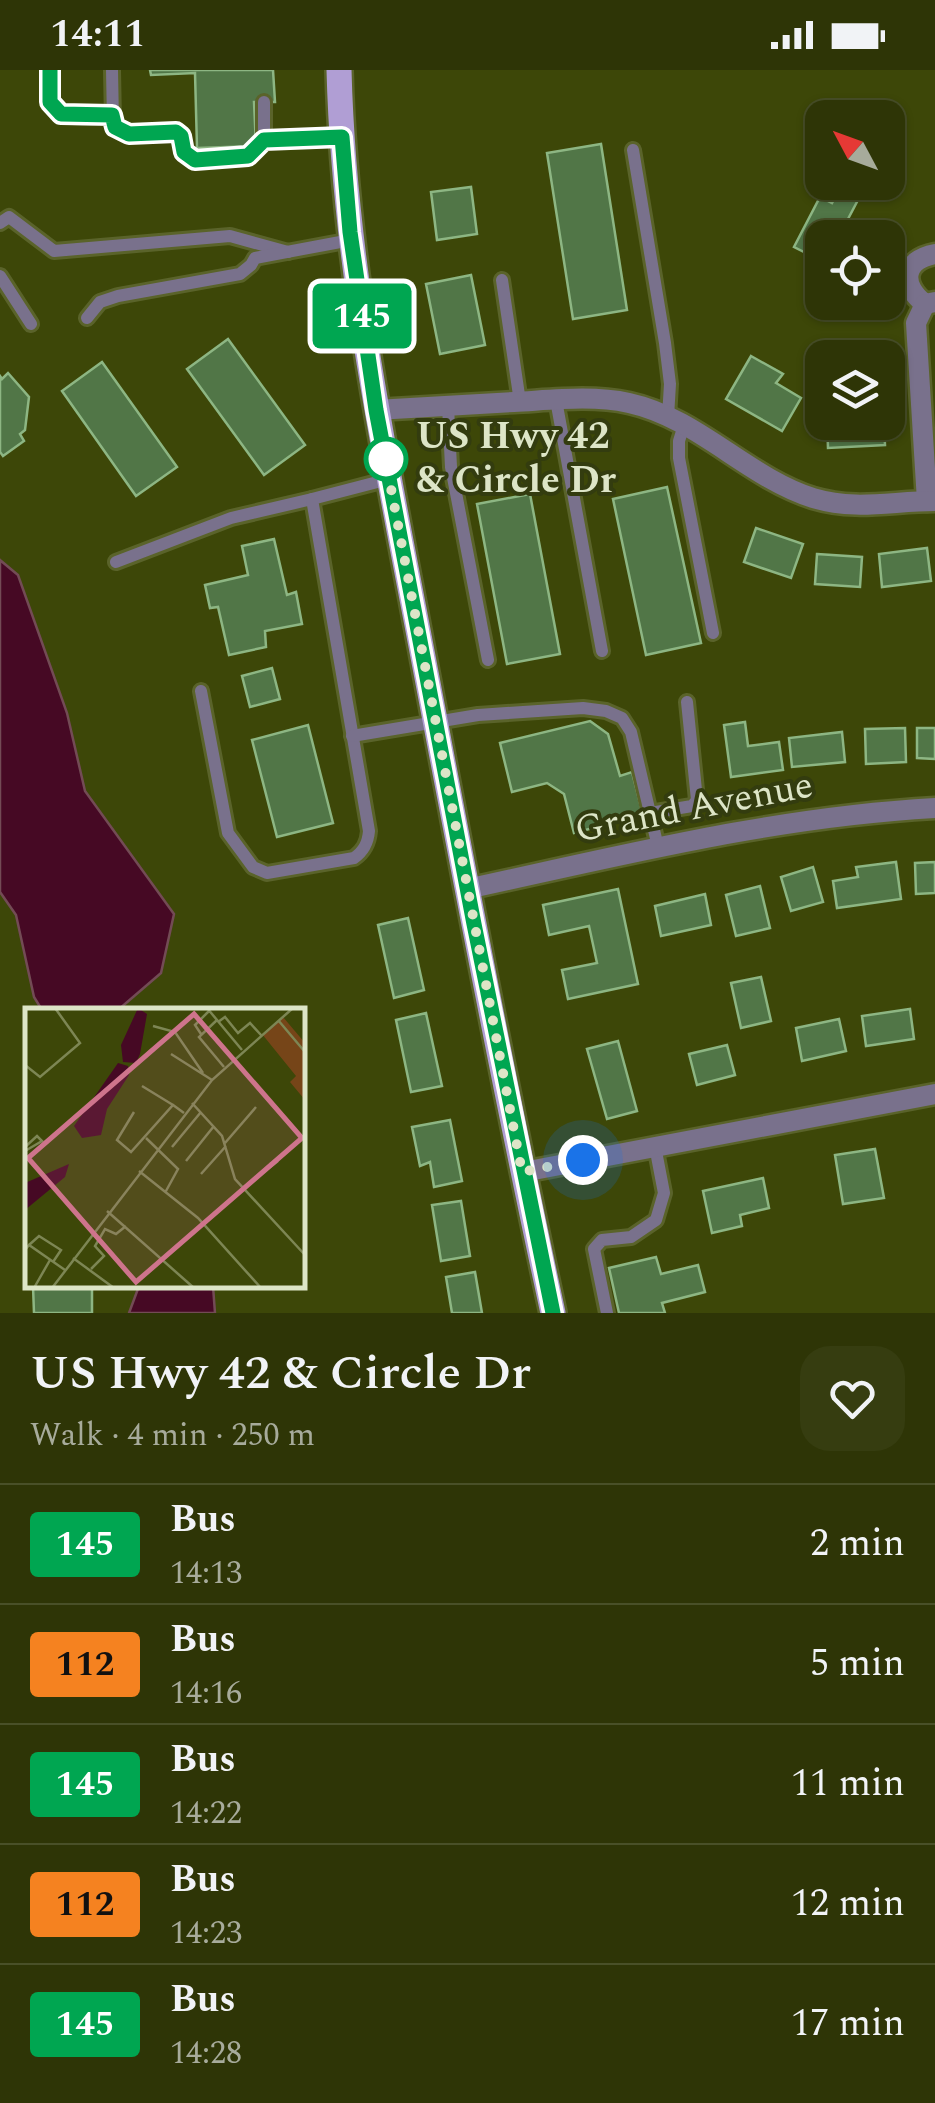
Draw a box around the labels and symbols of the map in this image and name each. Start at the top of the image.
north arrow [805,100,905,200]
line badge: 145 [304,284,420,348]
place label: US Hwy 42 & Circle Dr [416,408,617,510]
marker: US Hwy 42 & Circle Dr [365,438,407,480]
street label: Grand Avenue [570,756,818,860]
inset map [25,1008,305,1288]
your location [558,1135,608,1185]

